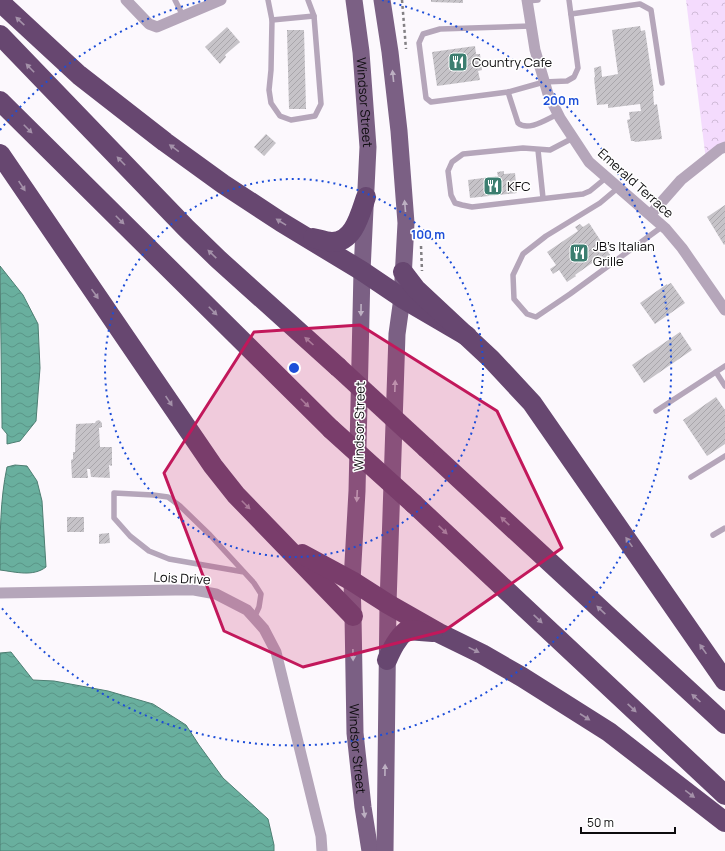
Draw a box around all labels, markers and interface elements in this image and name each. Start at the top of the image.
one-way arrow [15,16,25,26]
restaurant icon: Country Cafe [447,51,469,73]
place label: Country Cafe [472,53,553,71]
street label: Windsor Street [352,57,377,148]
one-way arrow [26,63,35,73]
one-way arrow [390,70,396,82]
text: 200 m [543,92,579,109]
one-way arrow [23,124,33,134]
one-way arrow [168,144,179,152]
street label: Emerald Terrace [594,144,678,222]
one-way arrow [116,156,126,166]
restaurant icon: KFC [482,175,504,197]
place label: KFC [507,177,531,195]
one-way arrow [18,181,26,191]
one-way arrow [402,200,408,212]
one-way arrow [115,215,125,225]
one-way arrow [275,218,287,225]
text: 100 m [411,226,445,243]
place label: JB's Italian Grille [593,237,655,270]
restaurant icon: JB's Italian Grille [568,242,590,264]
one-way arrow [207,249,217,259]
one-way arrow [91,288,99,299]
one-way arrow [358,304,364,317]
one-way arrow [208,307,218,316]
one-way arrow [304,336,314,345]
centre of rings [287,361,301,375]
one-way arrow [392,379,398,392]
street label: Windsor Street [349,381,369,471]
one-way arrow [165,395,173,406]
one-way arrow [300,398,310,408]
one-way arrow [354,490,360,503]
one-way arrow [241,500,251,510]
one-way arrow [500,517,510,526]
one-way arrow [438,526,448,535]
one-way arrow [625,537,633,548]
street label: Lois Drive [153,568,211,589]
one-way arrow [596,605,606,614]
one-way arrow [533,614,543,624]
one-way arrow [699,644,707,654]
one-way arrow [468,647,480,653]
one-way arrow [350,649,356,662]
one-way arrow [691,693,701,703]
one-way arrow [628,703,637,712]
street label: Windsor Street [346,704,371,795]
one-way arrow [580,713,590,721]
one-way arrow [382,764,389,776]
one-way arrow [684,790,695,799]
one-way arrow [361,806,367,818]
scale bar [581,809,675,835]
text: 50 m [587,814,614,831]

